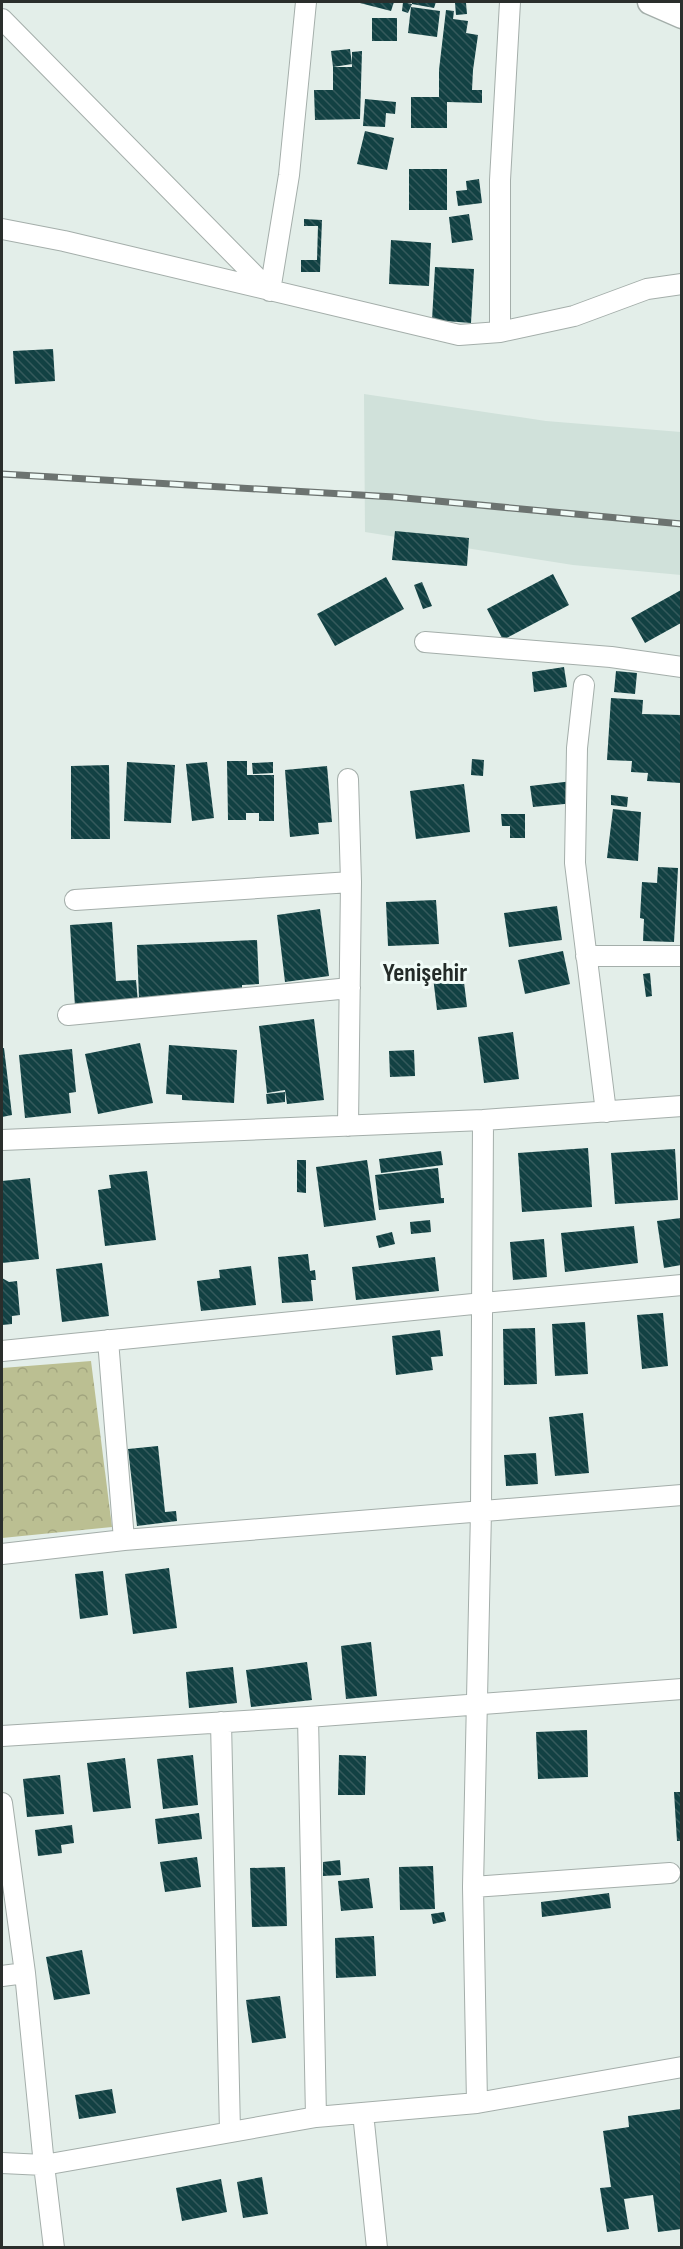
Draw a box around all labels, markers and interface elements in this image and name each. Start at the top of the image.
district label: Yenişehir [383,958,467,989]

